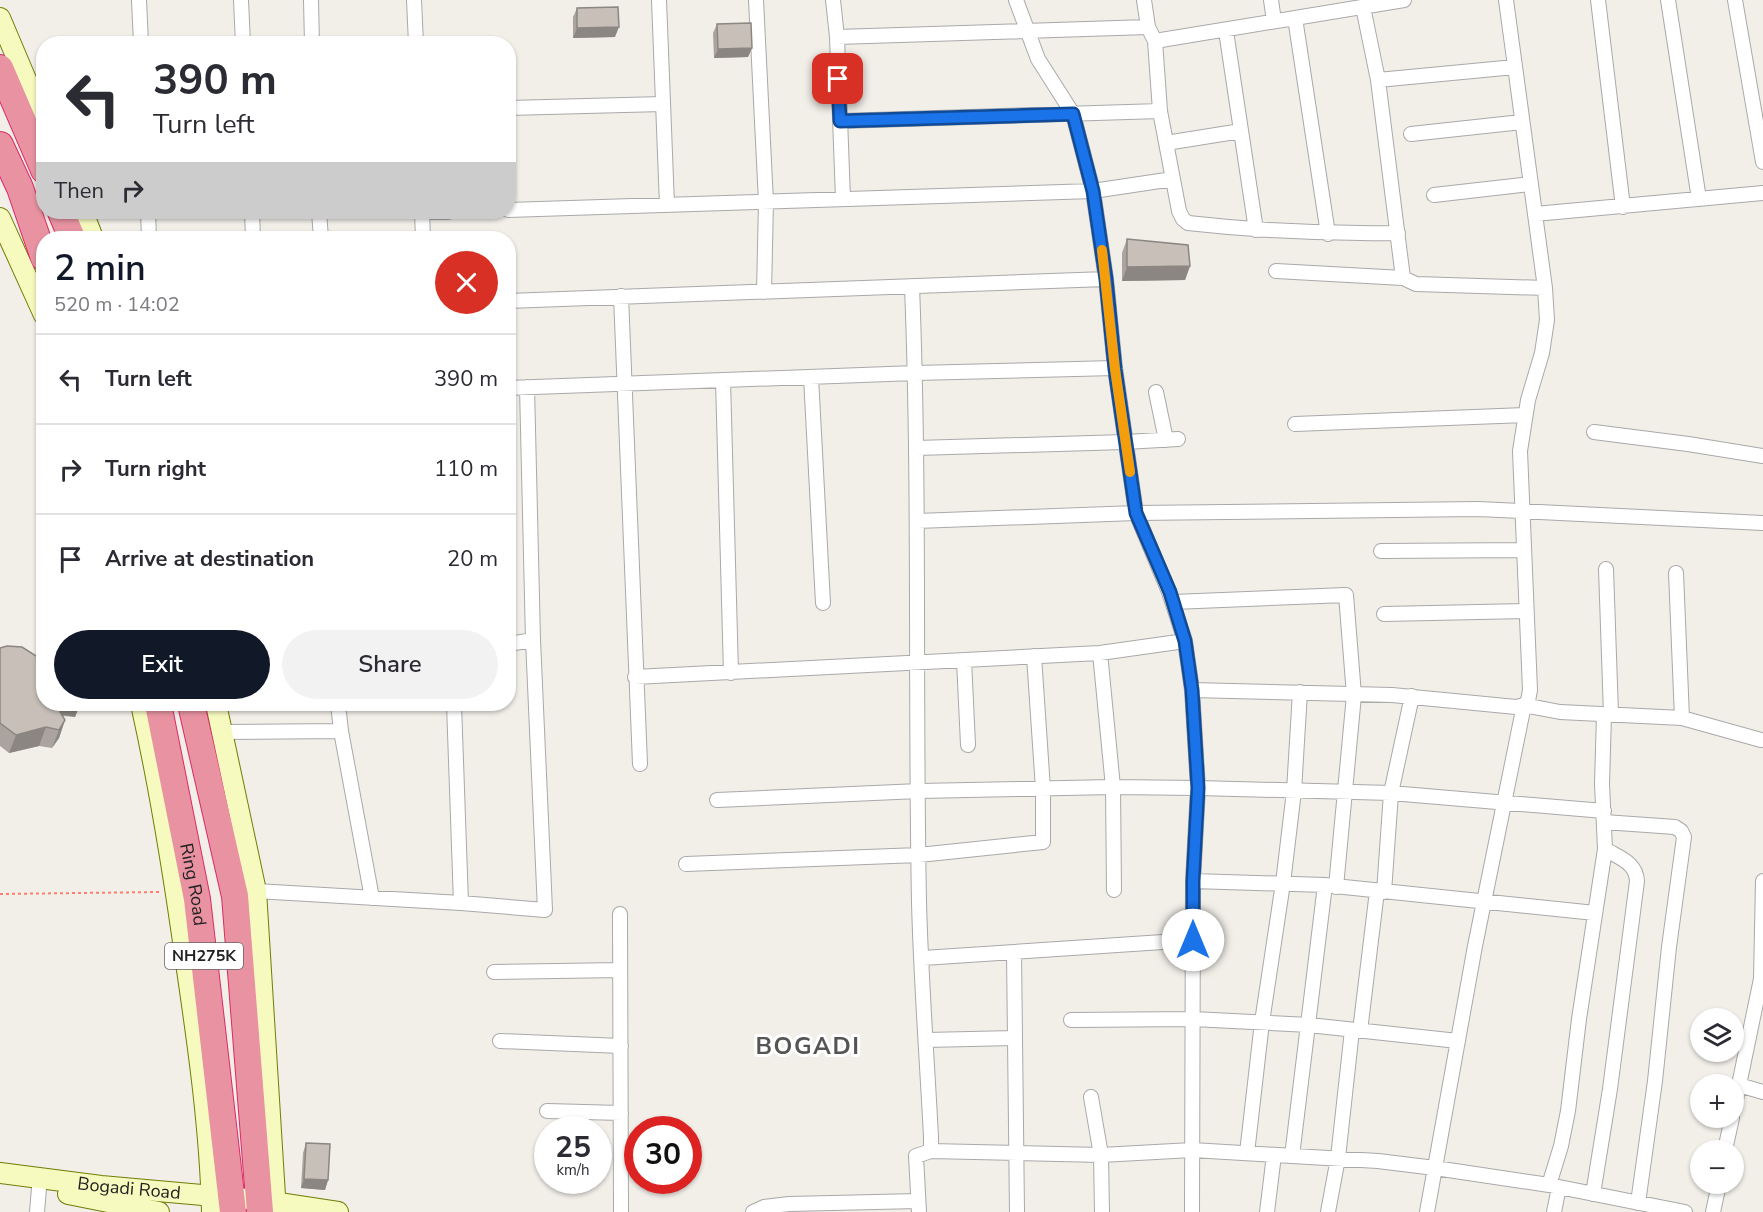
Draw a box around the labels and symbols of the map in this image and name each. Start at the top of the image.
pin [812,53,863,104]
street label: Ring Road [174,841,212,927]
position arrow [1161,908,1225,972]
road number: NH275K [165,943,243,969]
district label: BOGADI [756,1030,860,1062]
speed limit sign: 30 [624,1116,702,1194]
street label: Bogadi Road [76,1171,182,1205]

